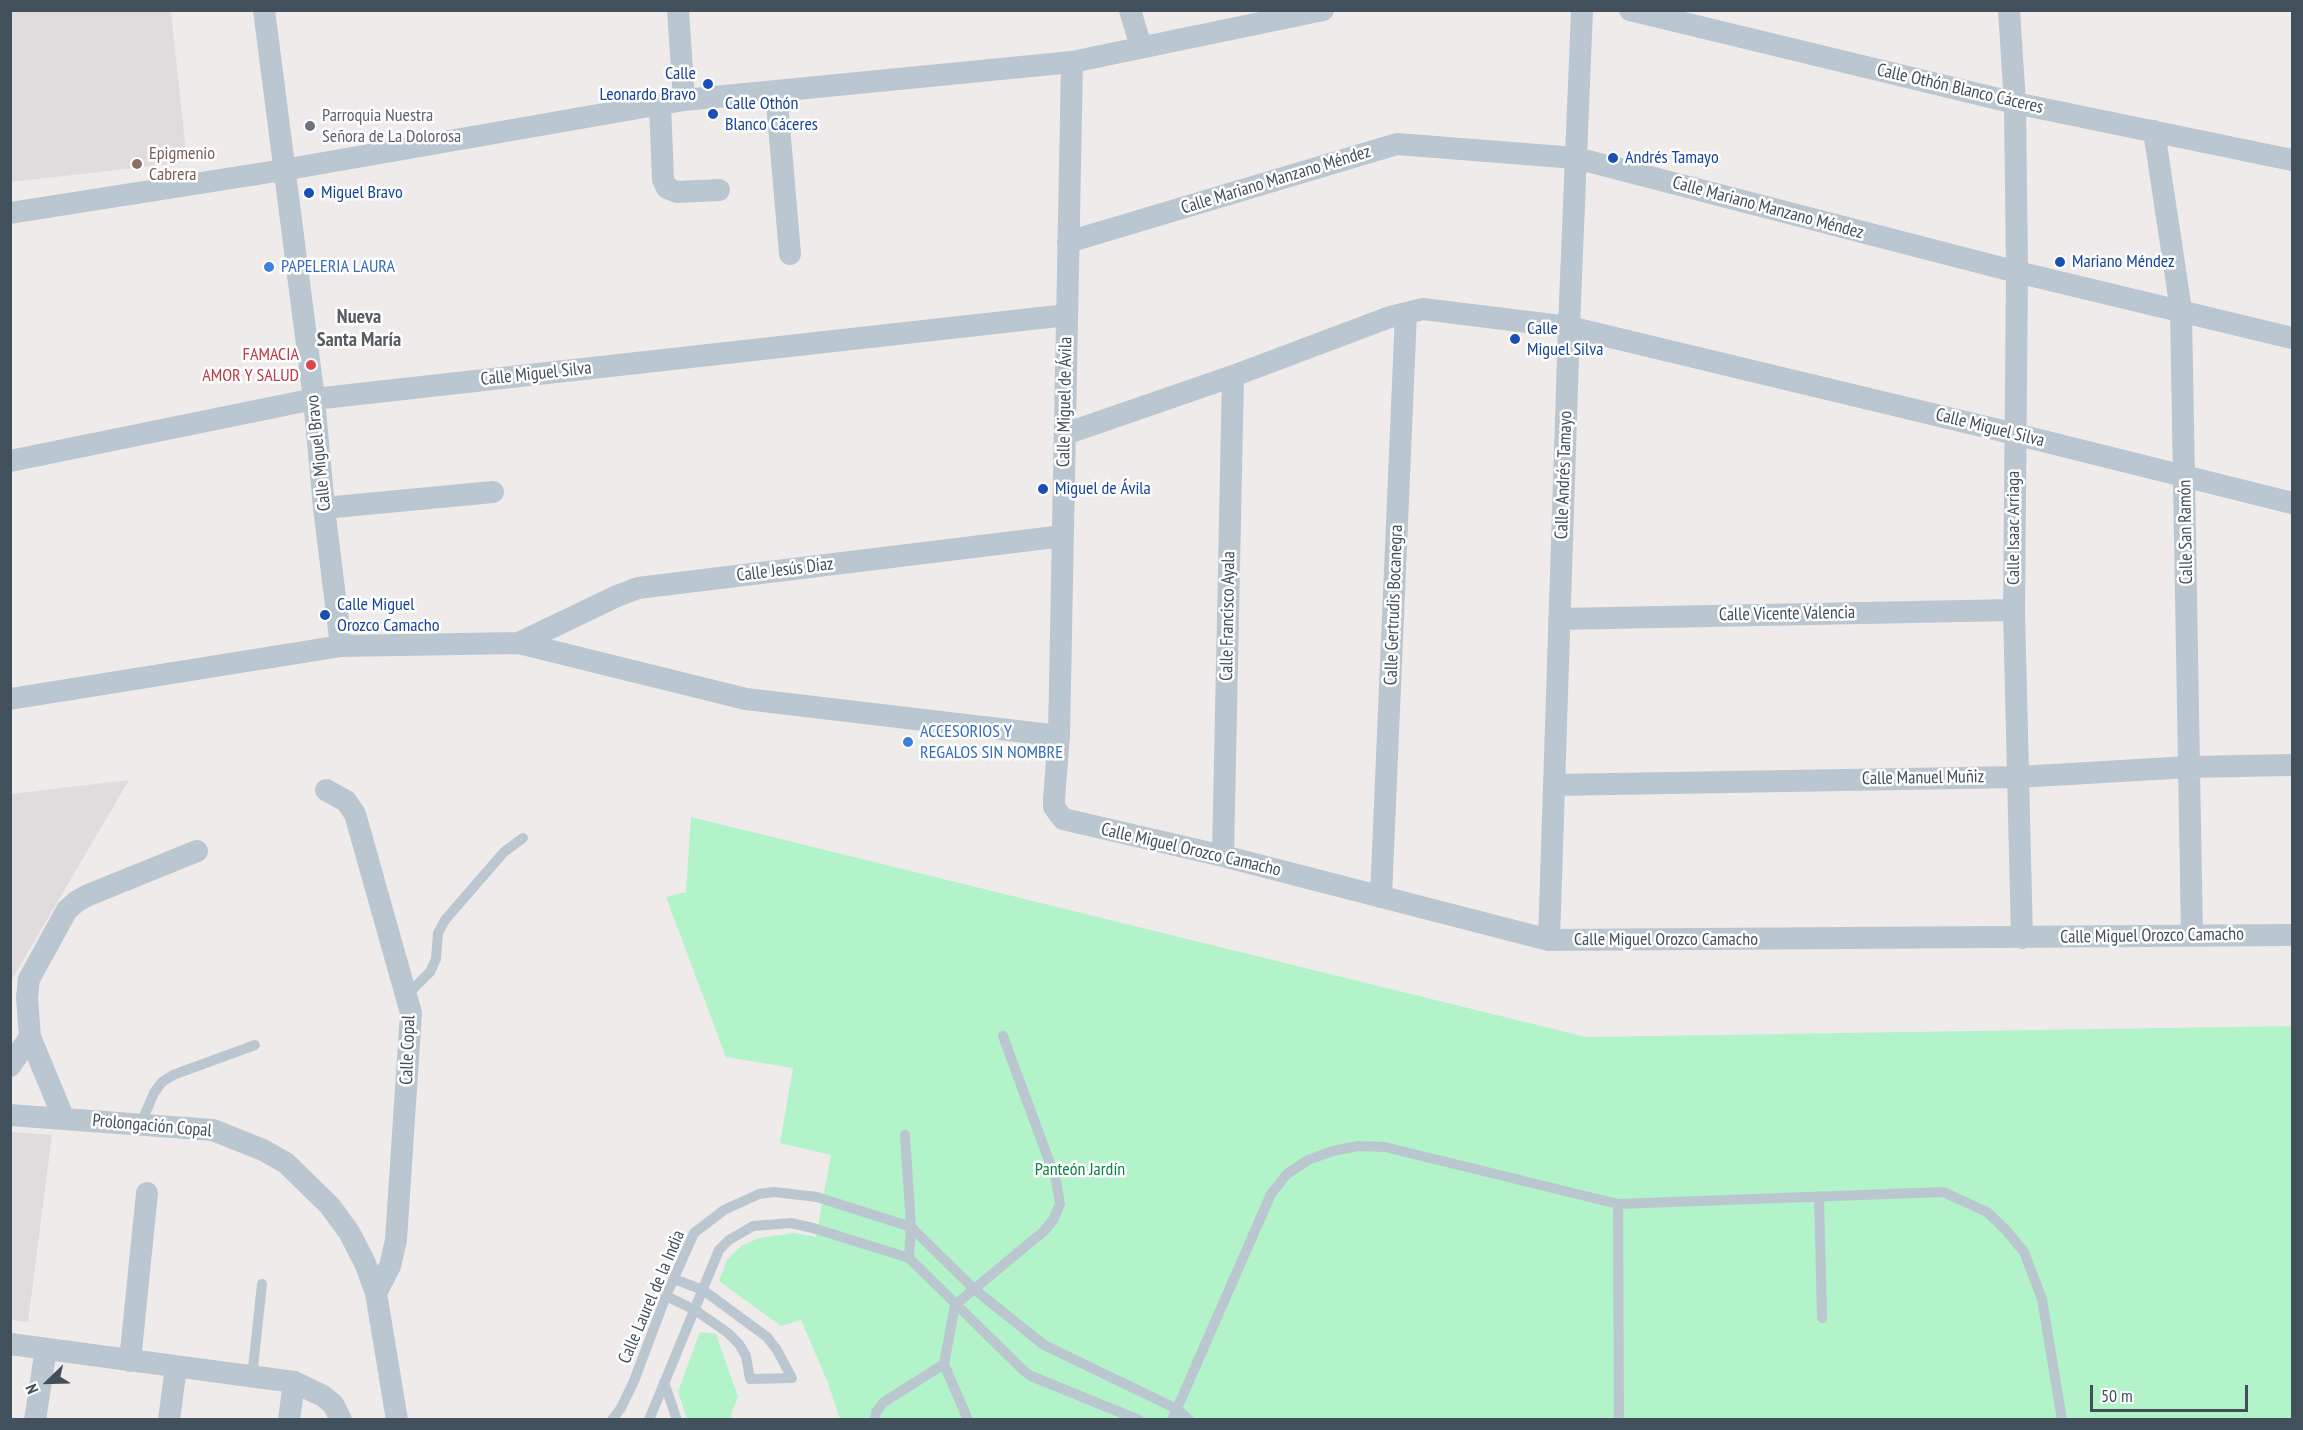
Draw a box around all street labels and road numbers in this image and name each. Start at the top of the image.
street label: Calle Othón Blanco Cáceres [1875,59,2045,119]
street label: Calle Mariano Manzano Méndez [1179,141,1373,219]
street label: Calle Mariano Manzano Méndez [1670,172,1866,244]
street label: Calle Miguel de Ávila [1053,337,1077,467]
street label: Calle Miguel Silva [480,357,592,391]
street label: Calle Miguel Bravo [302,394,336,512]
street label: Calle Miguel Silva [1933,404,2047,452]
street label: Calle Andrés Tamayo [1551,410,1577,540]
street label: Calle Isaac Arriaga [2003,471,2025,585]
street label: Calle San Ramón [2174,479,2198,585]
street label: Calle Gertrudis Bocanegra [1380,524,1408,686]
street label: Calle Francisco Ayala [1216,551,1240,681]
street label: Calle Jesús Díaz [735,553,835,587]
street label: Calle Vicente Valencia [1719,602,1855,626]
street label: Calle Manuel Muñiz [1862,766,1984,790]
street label: Calle Miguel Orozco Camacho [1099,819,1283,881]
street label: Calle Miguel Orozco Camacho [2060,924,2244,948]
street label: Calle Miguel Orozco Camacho [1574,929,1758,951]
street label: Calle Copal [396,1015,420,1085]
street label: Prolongación Copal [91,1110,213,1142]
street label: Calle Laurel de la India [614,1227,690,1367]

